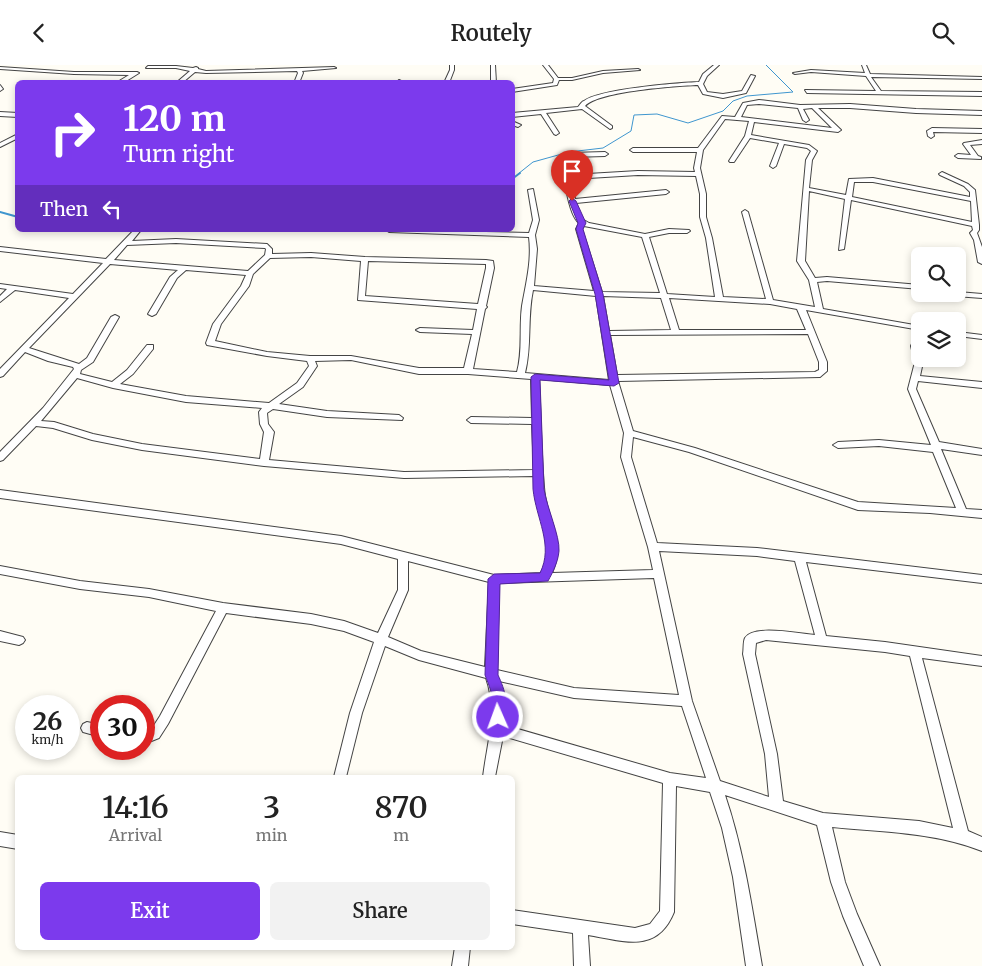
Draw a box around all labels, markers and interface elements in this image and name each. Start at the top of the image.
icon: back [25,19,53,47]
text: Routely [450,19,532,47]
icon: search [929,19,957,47]
text: 120 m [123,97,226,141]
icon: right [40,100,105,165]
text: Turn right [123,140,234,168]
pin [551,150,593,201]
icon: arrive [558,157,586,185]
icon: left [98,195,126,223]
text: Then [40,197,88,221]
map controls [911,247,966,367]
button: search [911,247,966,302]
button: layers [911,312,966,367]
position arrow [471,690,523,742]
speed limit sign: 30 [90,695,155,760]
text: 26 [33,705,62,737]
text: km/h [32,732,63,747]
text: 14:16 [102,788,169,826]
text: 3 [263,788,280,826]
text: 870 [374,788,428,826]
text: Arrival [109,825,162,845]
text: min [256,825,287,845]
text: m [393,825,409,845]
button: Exit [40,882,260,940]
button: Share [270,882,490,940]

